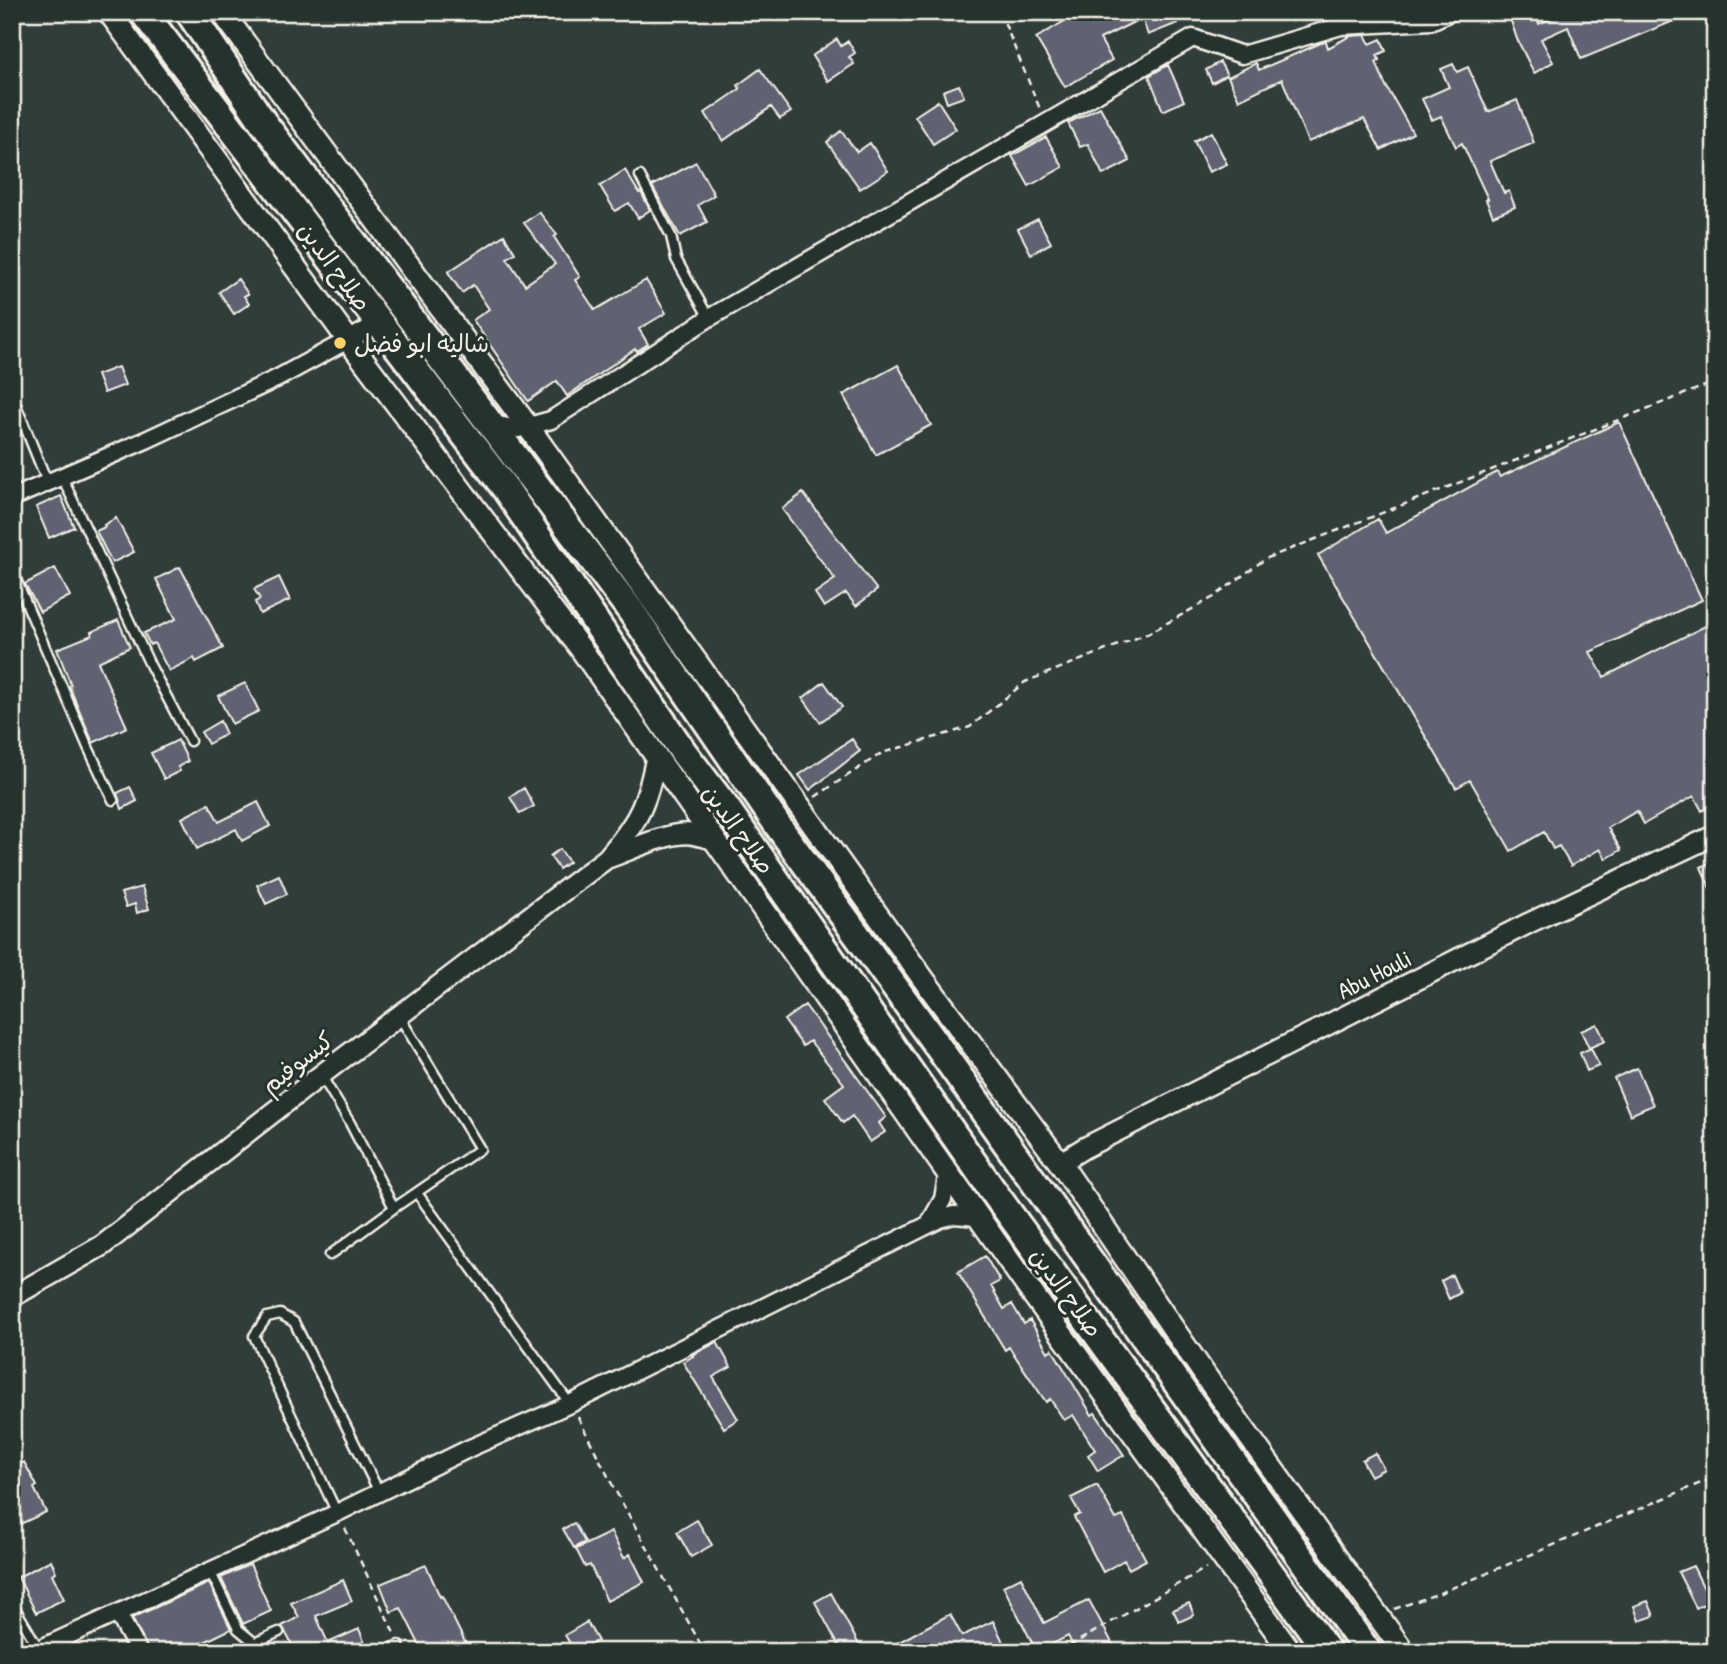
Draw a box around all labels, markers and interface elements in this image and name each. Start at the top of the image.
street label: صلاح الدين [290,215,379,318]
place label: شاليه ابو فضل [354,327,489,359]
marker: شاليه ابو فضل [332,335,348,351]
street label: صلاح الدين [695,777,783,881]
street label: Abu Houli [1332,942,1416,1006]
street label: كيسوفيم [254,1024,342,1103]
street label: صلاح الدين [1023,1240,1111,1344]

